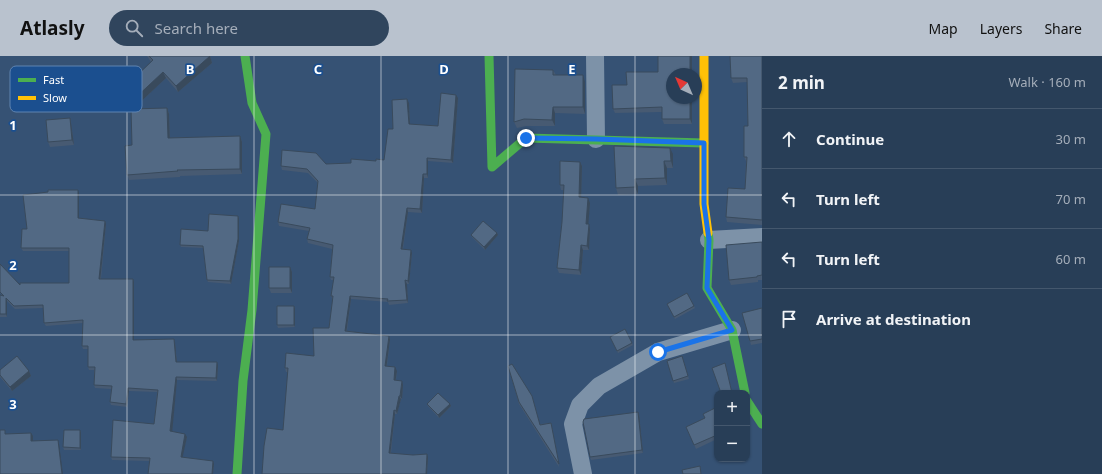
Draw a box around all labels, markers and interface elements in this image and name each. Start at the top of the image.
search box [109,10,389,46]
text: Atlasly [20,15,85,41]
icon: search [123,17,145,39]
text: Search here [155,18,238,38]
text: Map [929,19,958,38]
text: Layers [980,19,1022,38]
text: Share [1044,19,1082,38]
text: B [186,60,194,78]
text: C [314,60,322,78]
text: D [439,60,449,78]
text: E [568,60,576,78]
legend [10,66,142,112]
north arrow [666,68,702,104]
text: 2 min [778,71,825,94]
text: Fast [43,72,64,87]
text: Walk · 160 m [1008,73,1086,91]
text: Slow [43,90,67,105]
text: 1 [9,116,17,134]
icon: ahead [778,128,800,150]
route end [517,129,535,147]
text: Continue [816,129,884,149]
text: 30 m [1056,130,1086,148]
icon: left [778,188,800,210]
text: Turn left [816,189,880,209]
text: 70 m [1056,190,1086,208]
icon: left [778,248,800,270]
text: Turn left [816,249,880,269]
text: 60 m [1056,250,1086,268]
text: 2 [9,256,17,274]
icon: arrive [778,308,800,330]
text: Arrive at destination [816,309,971,329]
route start [649,343,667,361]
map controls [714,390,750,462]
button: + [714,390,750,426]
text: 3 [9,395,17,413]
button: − [714,426,750,462]

